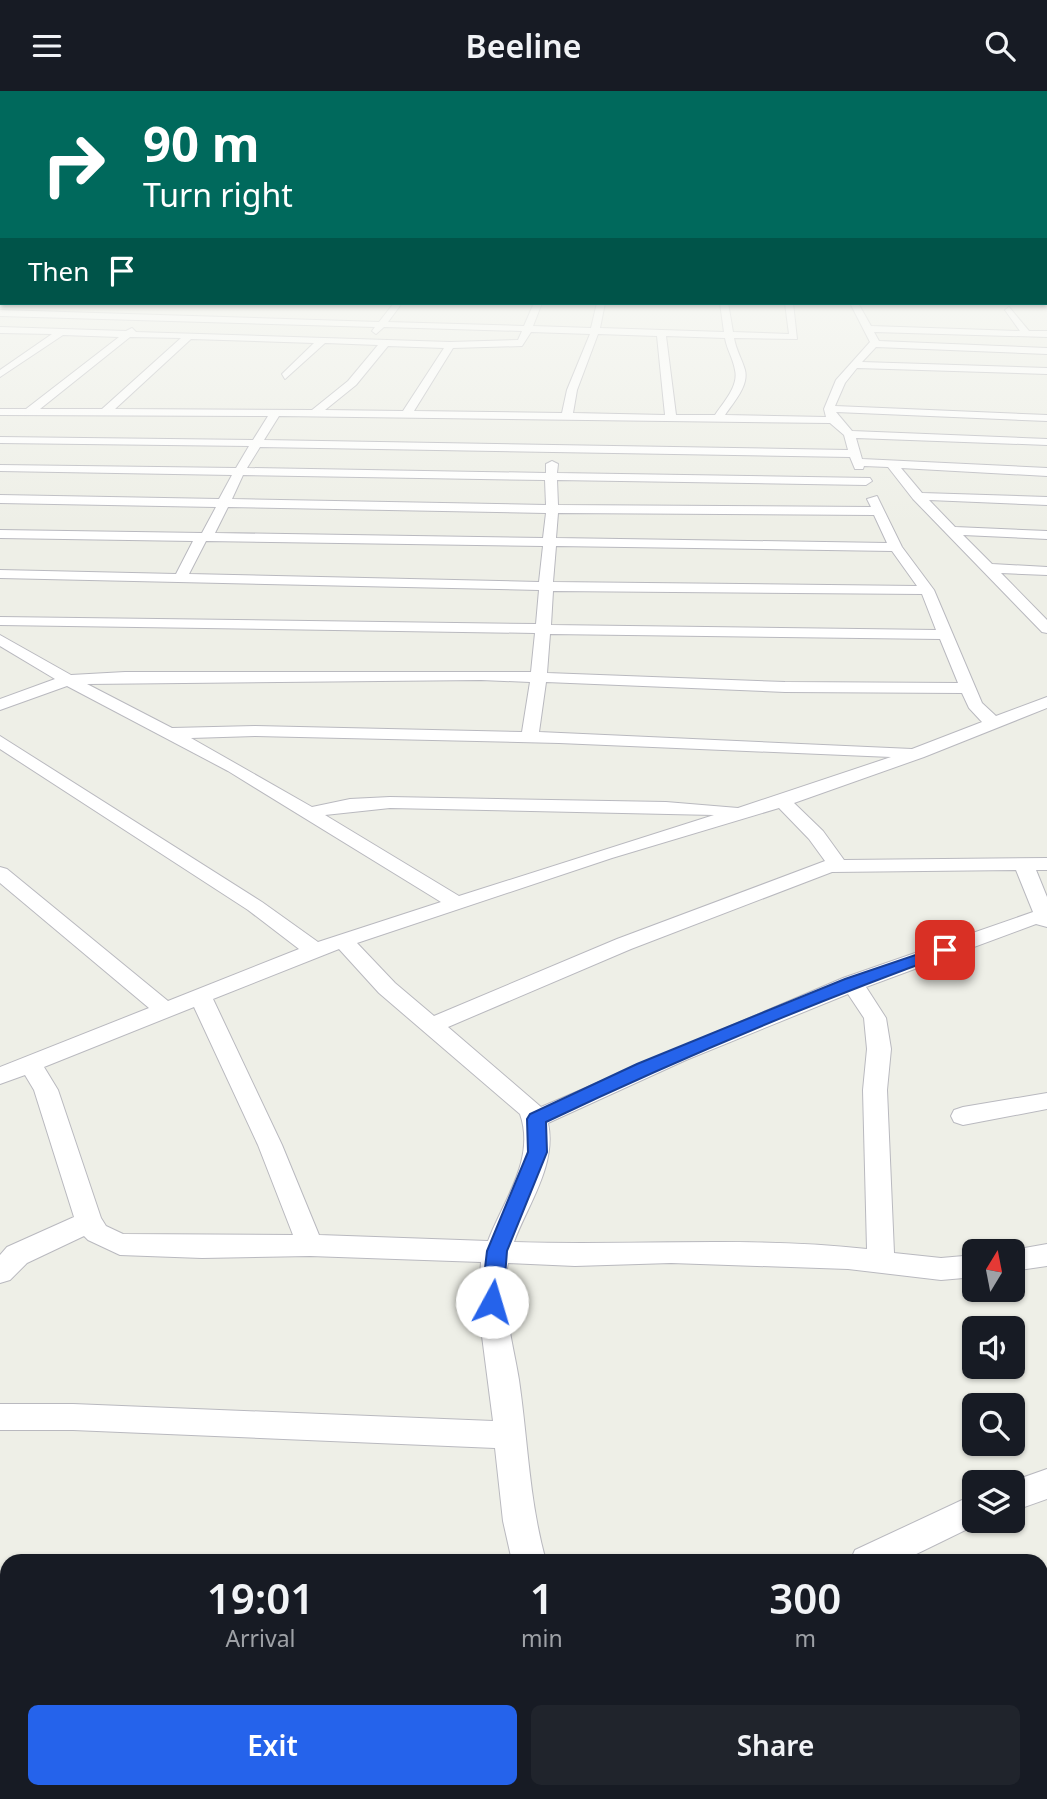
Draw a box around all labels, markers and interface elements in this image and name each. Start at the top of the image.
text: Beeline [466,24,581,67]
icon: menu [28,27,66,65]
icon: search [981,27,1019,65]
text: 90 m [143,110,260,176]
icon: right [28,119,119,210]
text: Turn right [143,173,293,216]
icon: arrive [103,252,141,290]
text: Then [28,253,89,289]
pin [915,920,975,980]
icon: arrive [926,931,964,969]
north arrow [962,1239,1026,1302]
map controls [962,1239,1025,1533]
position arrow [455,1265,529,1339]
button: sound [962,1316,1025,1379]
button: search [962,1393,1025,1456]
button: layers [962,1470,1025,1533]
text: 19:01 [207,1569,314,1626]
text: 1 [530,1569,554,1626]
text: 300 [769,1569,841,1626]
text: Arrival [225,1622,296,1654]
text: min [521,1622,563,1654]
text: m [795,1622,816,1654]
button: Exit [28,1705,517,1785]
button: Share [531,1705,1020,1785]

